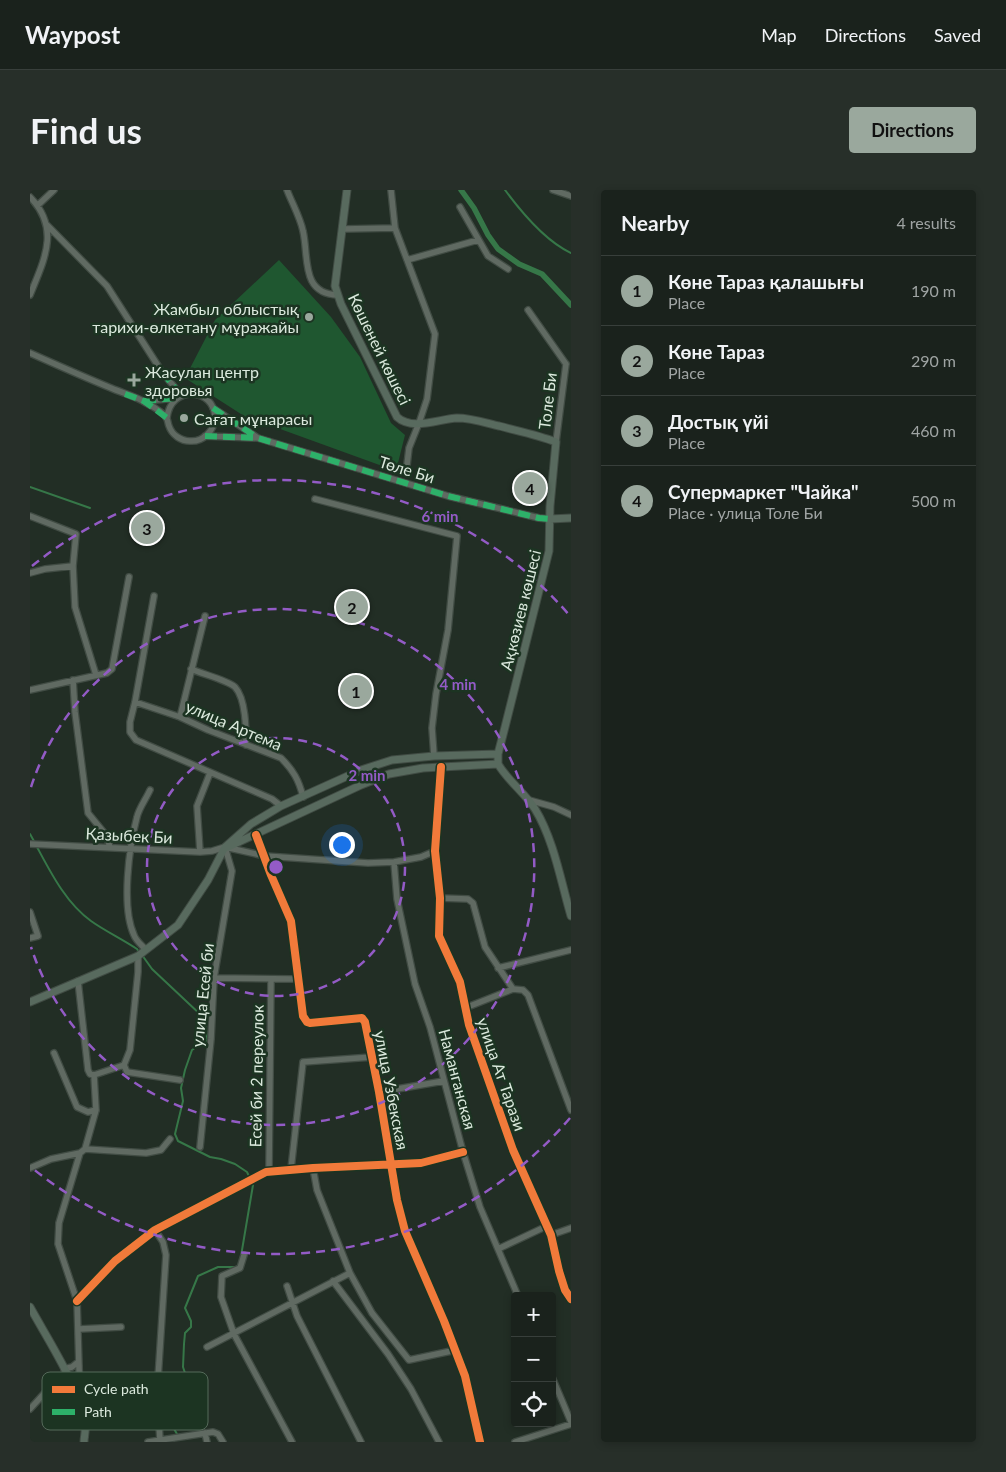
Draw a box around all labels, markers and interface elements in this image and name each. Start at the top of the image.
text: Waypost [25,20,120,49]
text: Map [761,24,797,46]
text: Directions [825,24,906,46]
text: Saved [934,24,981,46]
button: Directions [849,107,976,153]
text: Find us [30,109,142,151]
text: Nearby [621,210,689,235]
text: 4 results [896,213,956,232]
text: Көне Тараз қалашығы [668,270,864,293]
text: 1 [632,281,642,300]
text: 190 m [911,281,956,300]
street label: Көшеней көшесі [345,290,415,408]
text: Place [668,293,705,312]
place label: Жамбыл облыстық тарихи-өлкетану мұражайы [92,299,299,336]
marker: Жамбыл облыстық тарихи-өлкетану мұражайы [303,311,315,323]
text: Көне Тараз [668,340,765,363]
text: 2 [632,351,642,370]
text: 290 m [911,351,956,370]
place label: Жасулан центр здоровья [145,362,259,399]
text: Place [668,363,705,382]
street label: Толе Би [534,371,560,431]
marker: Жасулан центр здоровья [127,373,141,387]
place label: Сағат мұнарасы [194,409,312,428]
text: Достық үйі [668,410,768,433]
marker: Сағат мұнарасы [178,412,190,424]
text: 3 [632,421,642,440]
text: 460 m [911,421,956,440]
text: Place [668,433,705,452]
street label: Төле Би [377,452,437,486]
pin: 4 [514,469,546,507]
text: Супермаркет "Чайка" [668,480,858,503]
text: 4 [632,491,642,510]
text: 500 m [911,491,956,510]
text: Place · улица Толе Би [668,503,823,522]
text: 6 min [421,507,459,525]
pin: 3 [131,509,163,547]
street label: Ақкөзиев көшесі [496,548,544,672]
pin: 2 [336,588,368,626]
pin: 1 [340,672,372,710]
text: 4 min [439,675,477,693]
street label: улица Артема [183,696,285,754]
text: 2 min [348,766,386,784]
street label: Қазыбек Би [85,823,173,847]
your location [329,832,355,858]
centre of rings [267,858,285,876]
street label: улица Есей би [187,942,217,1048]
street label: Есей би 2 переулок [245,1004,267,1148]
street label: улица Ат Тарази [474,1015,530,1133]
street label: Наманганская [435,1027,481,1131]
street label: улица Узбекская [371,1029,413,1151]
map controls [511,1292,556,1427]
button: + [511,1292,556,1337]
button: − [511,1337,556,1382]
legend [42,1372,208,1430]
text: Cycle path [84,1380,149,1397]
button: locate [511,1382,556,1427]
text: Path [84,1403,112,1420]

